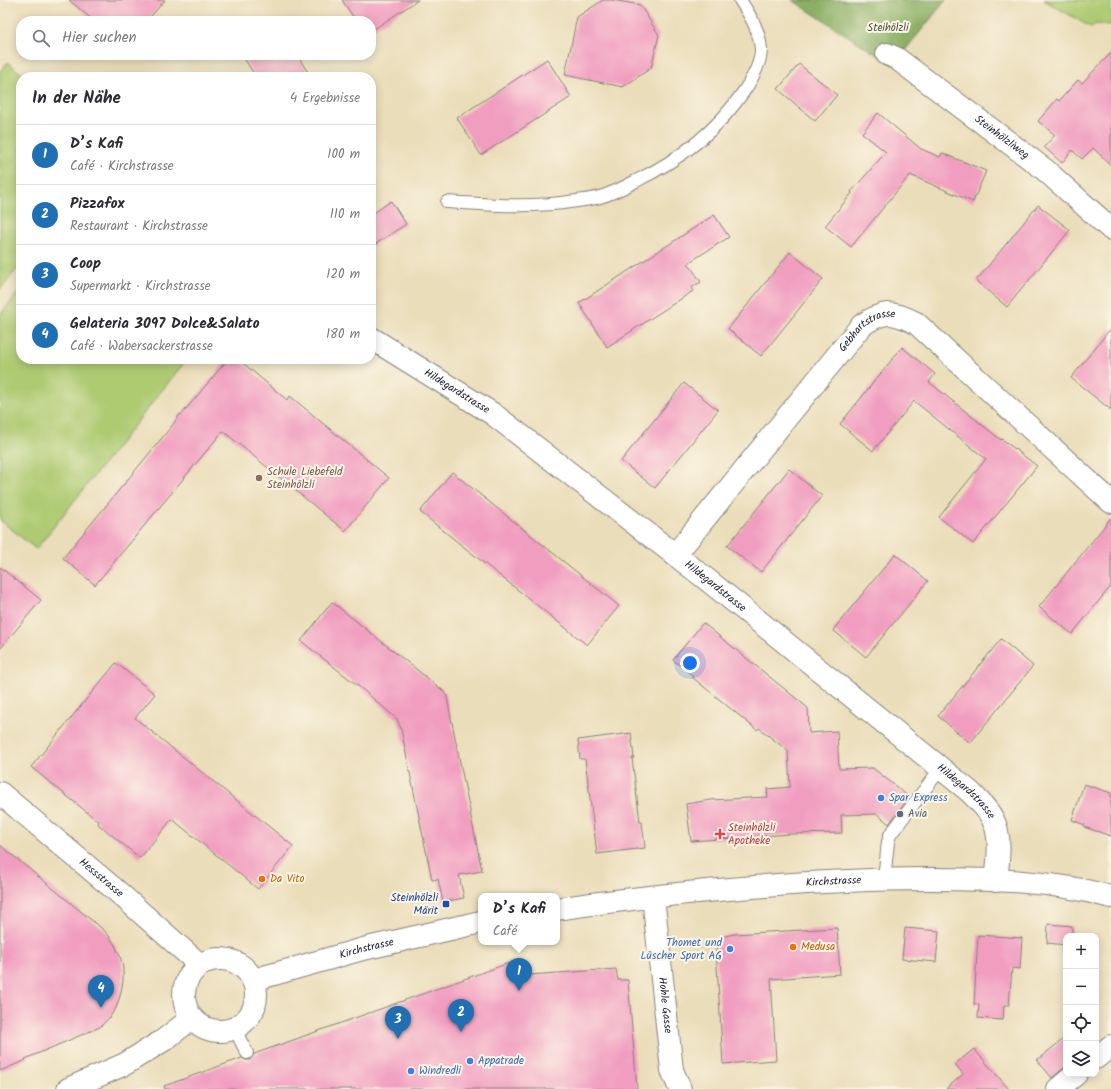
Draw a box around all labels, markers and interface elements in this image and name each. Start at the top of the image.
search box [16,16,376,60]
park label: Steihölzli [867,19,909,37]
text: Hier suchen [62,26,136,50]
icon: search [30,27,52,49]
text: In der Nähe [32,85,121,112]
text: 4 Ergebnisse [290,88,360,109]
street label: Steinhölzliweg [970,111,1033,164]
text: D’s Kafi [70,132,123,156]
text: 1 [43,144,47,165]
text: 100 m [327,144,360,165]
text: Café · Kirchstrasse [70,156,174,177]
text: Pizzafox [70,192,125,216]
text: 2 [41,204,49,225]
text: 110 m [330,204,360,225]
text: Restaurant · Kirchstrasse [70,216,208,237]
text: Coop [70,252,101,276]
text: 3 [41,264,49,285]
text: 120 m [326,264,360,285]
text: Supermarkt · Kirchstrasse [70,276,211,297]
street label: Gebhartstrasse [834,305,896,356]
text: Gelateria 3097 Dolce&Salato [70,312,260,336]
text: 4 [41,324,49,345]
text: 180 m [326,324,360,345]
text: Café · Wabersackerstrasse [70,336,213,357]
street label: Hildegardstrasse [420,364,493,419]
place label: Schule Liebefeld Steinhölzli [267,463,343,494]
marker: Schule Liebefeld Steinhölzli [254,473,264,483]
street label: Hildegardstrasse [680,556,750,617]
your location [680,653,700,673]
street label: Hildegardstrasse [933,759,1000,823]
place label: Spar Express [889,789,948,807]
marker: Spar Express [876,793,886,803]
place label: Avia [908,805,927,823]
marker: Avia [895,809,905,819]
place label: Steinhölzli Apotheke [728,819,776,850]
marker: Steinhölzli Apotheke [715,829,725,839]
street label: Hessstrasse [75,854,128,902]
place label: Da Vito [270,870,304,888]
street label: Kirchstrasse [805,871,862,892]
marker: Da Vito [257,874,267,884]
place label: Steinhölzli Märit [391,889,439,920]
popup [478,893,560,945]
text: D’s Kafi [493,897,545,921]
marker: Steinhölzli Märit [441,899,451,909]
text: Café [493,921,517,942]
street label: Kirchstrasse [337,933,396,964]
map controls [1063,933,1099,1077]
button: + [1063,933,1099,969]
place label: Thomet und Lüscher Sport AG [640,934,723,965]
place label: Medusa [801,938,835,956]
marker: Medusa [788,942,798,952]
marker: Thomet und Lüscher Sport AG [725,944,735,954]
pin: 1 [506,958,532,991]
button: − [1063,969,1099,1005]
pin: 4 [88,975,114,1008]
street label: Hohle Gasse [653,976,677,1034]
pin: 2 [448,999,474,1032]
button: locate [1063,1005,1099,1041]
pin: 3 [385,1006,411,1039]
button: layers [1063,1041,1099,1077]
place label: Appatrade [478,1052,524,1070]
marker: Appatrade [465,1056,475,1066]
place label: Windredli [419,1062,461,1080]
marker: Windredli [406,1066,416,1076]

